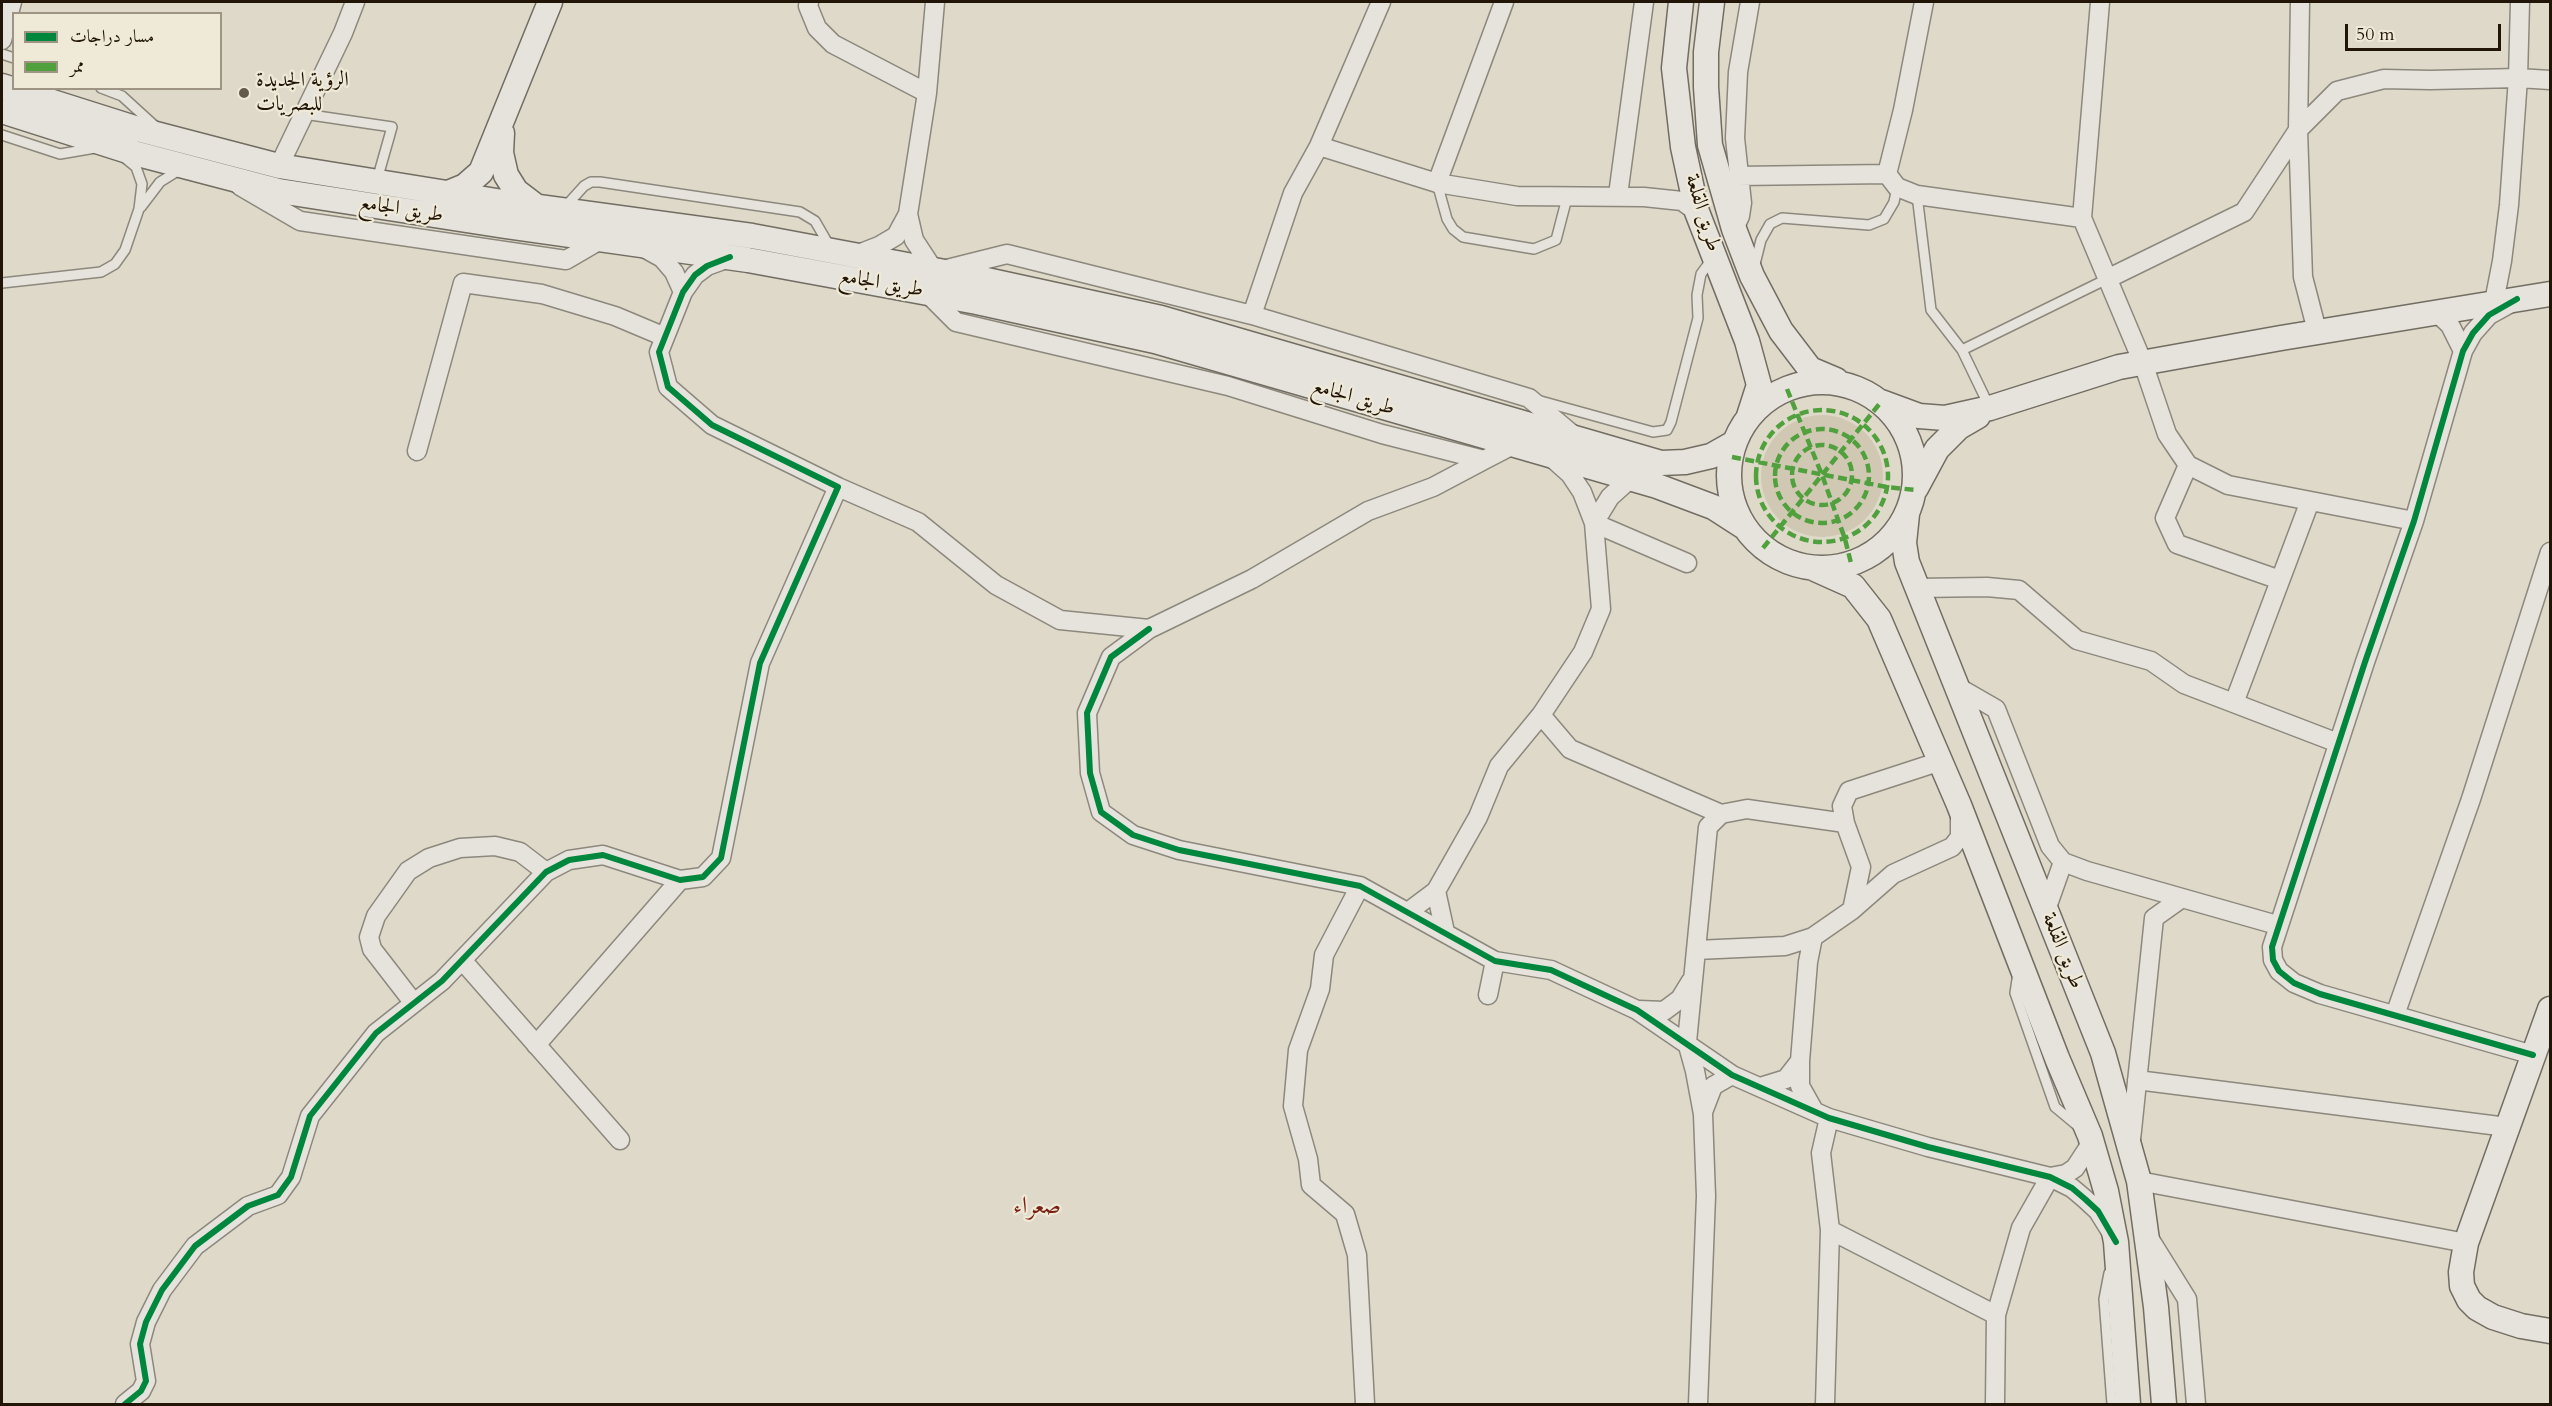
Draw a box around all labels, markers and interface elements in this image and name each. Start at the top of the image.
legend [12,12,222,90]
scale bar [2348,12,2504,50]
text: 50 m [2356,22,2395,47]
text: مسار دراجات [70,24,154,49]
text: ممر [70,54,84,79]
place label: الرؤية الجديدة للبصريات [256,68,349,118]
marker: الرؤية الجديدة للبصريات [237,86,251,100]
street label: طريق القلعة [1678,171,1726,255]
street label: طريق الجامع [357,191,445,229]
street label: طريق الجامع [837,264,925,304]
street label: طريق الجامع [1309,374,1397,422]
street label: طريق القلعة [2035,909,2089,993]
district label: صعراء [1013,1193,1061,1221]

